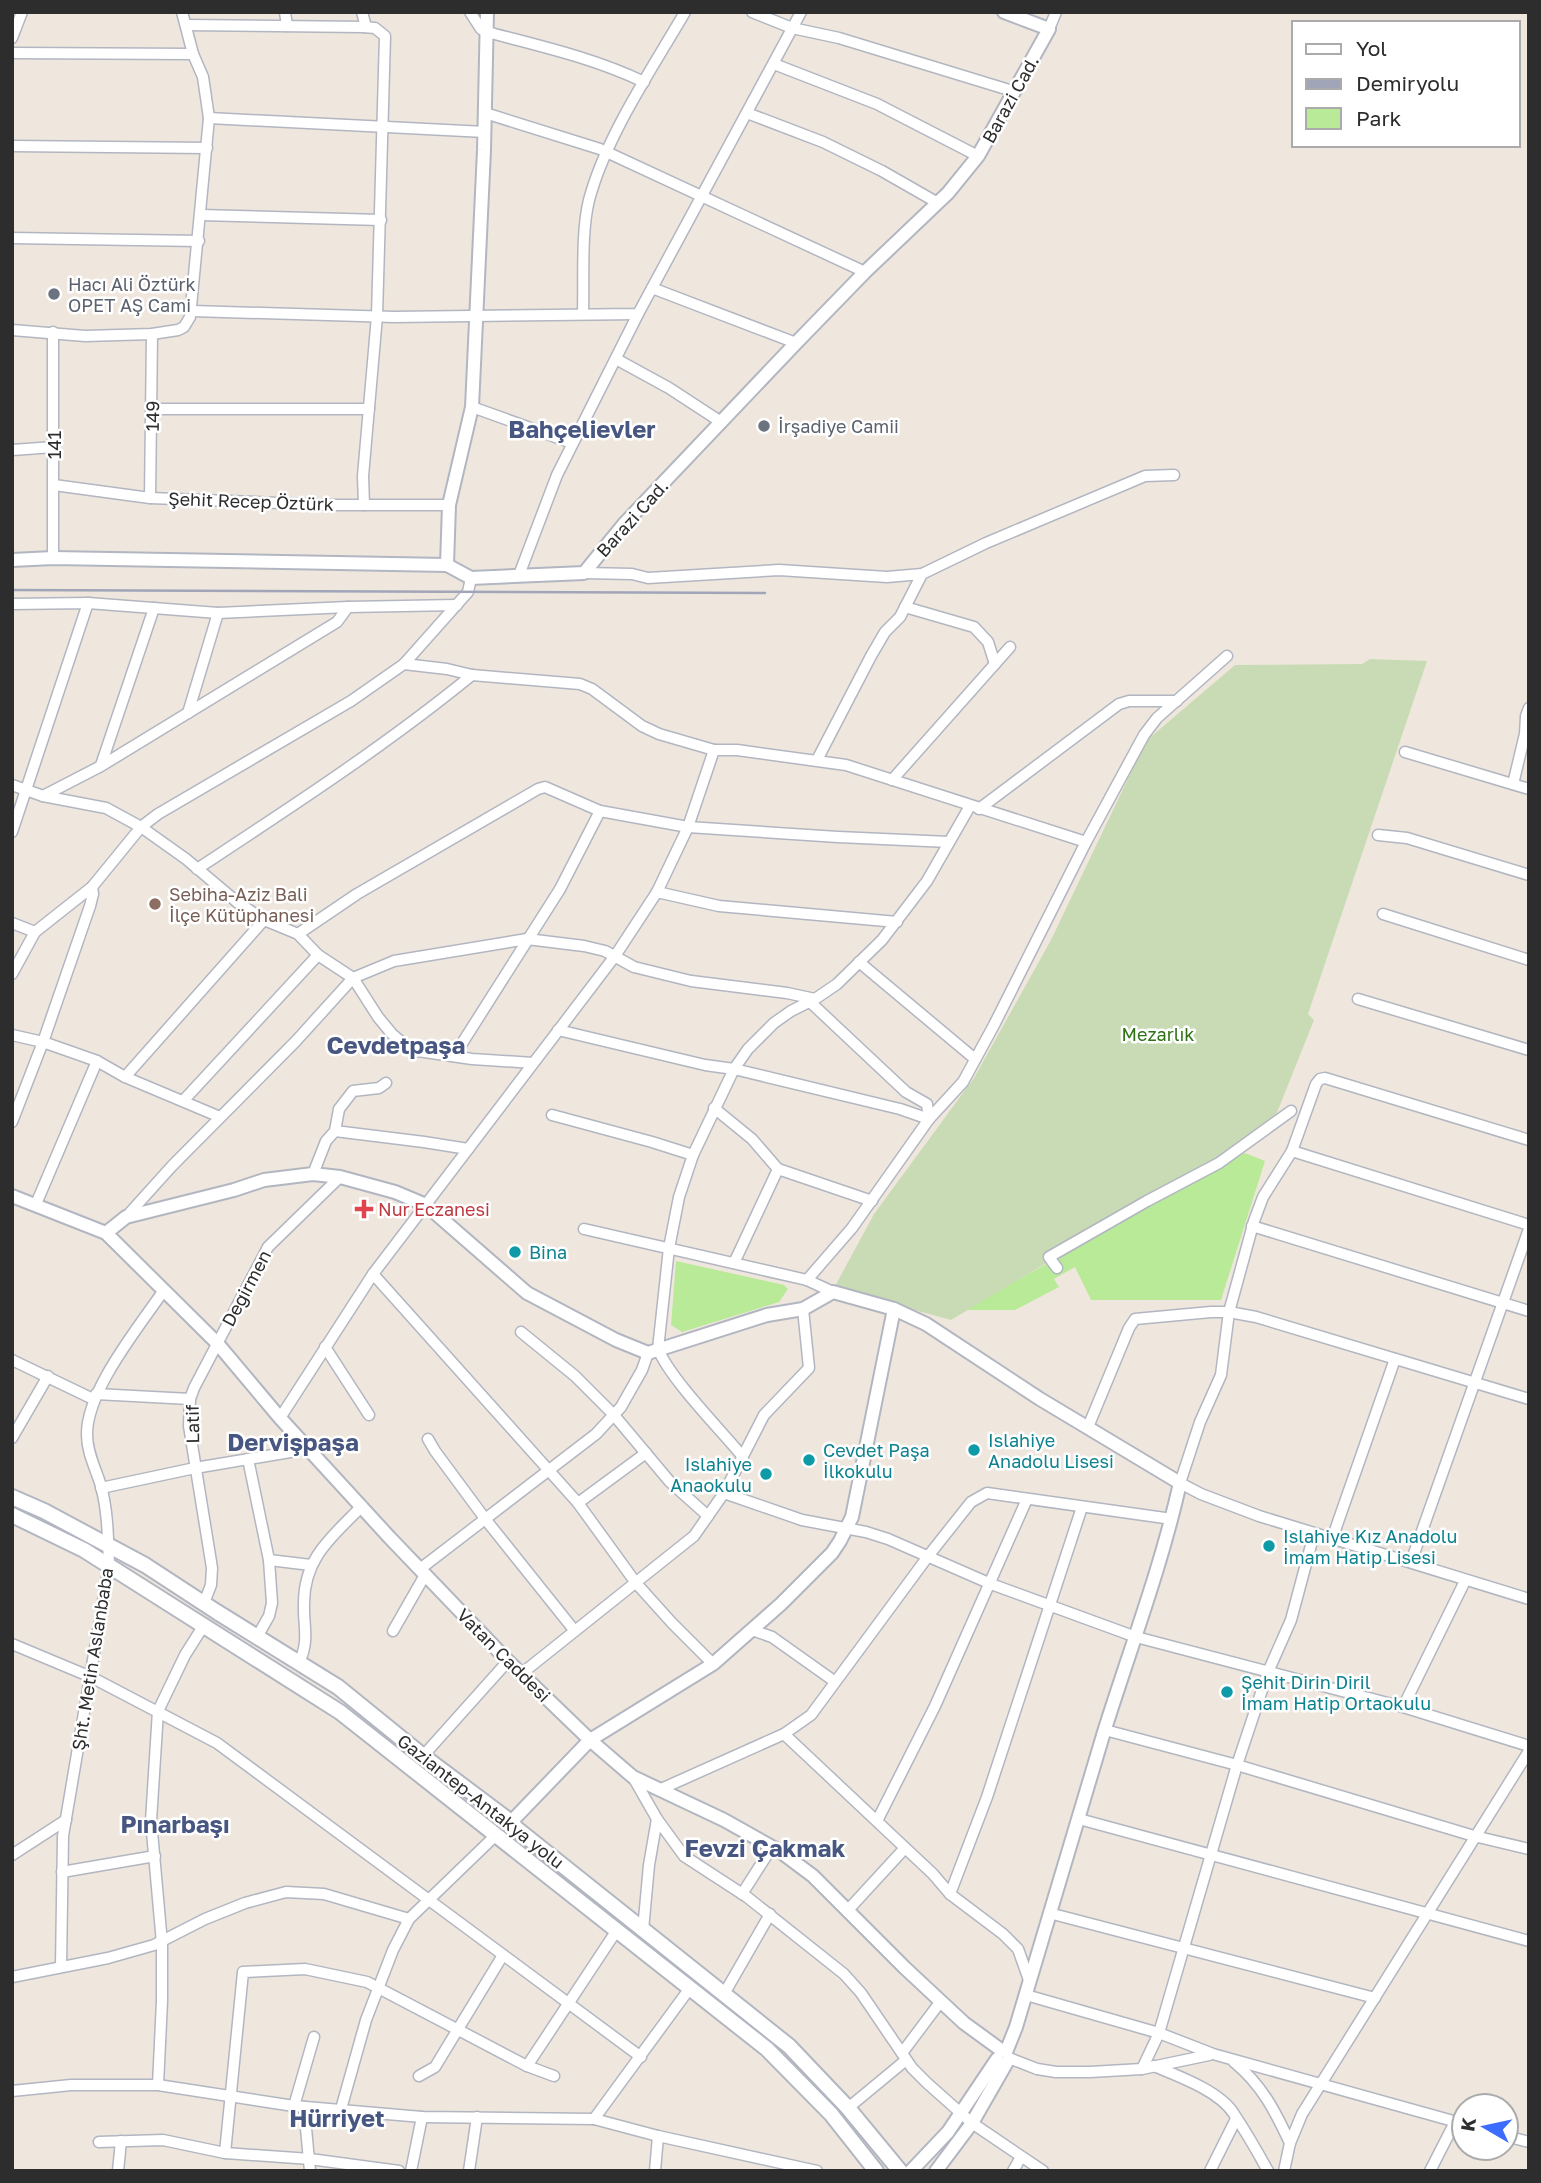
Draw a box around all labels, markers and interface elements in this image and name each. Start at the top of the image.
legend [1292,21,1520,147]
text: Yol [1356,35,1387,61]
street label: Barazi Cad. [977,51,1043,147]
text: Demiryolu [1356,70,1459,96]
text: Park [1356,105,1402,131]
place label: Hacı Ali Öztürk OPET AŞ Cami [68,273,196,316]
marker: Hacı Ali Öztürk OPET AŞ Cami [46,286,62,302]
street label: 149 [141,401,163,431]
district label: Bahçelievler [508,414,656,443]
place label: İrşadiye Camii [778,415,899,437]
marker: İrşadiye Camii [756,418,772,434]
street label: 141 [43,431,65,459]
street label: Barazi Cad. [591,475,673,561]
street label: Şehit Recep Öztürk [168,487,334,515]
place label: Sebiha-Aziz Bali İlçe Kütüphanesi [169,883,314,926]
marker: Sebiha-Aziz Bali İlçe Kütüphanesi [147,896,163,912]
park label: Mezarlık [1121,1023,1195,1045]
district label: Cevdetpaşa [326,1030,466,1059]
place label: Nur Eczanesi [378,1198,490,1220]
marker: Nur Eczanesi [356,1201,372,1217]
place label: Bina [529,1241,567,1263]
marker: Bina [507,1244,523,1260]
street label: Değirmen [217,1246,275,1330]
street label: Latif [181,1404,203,1444]
district label: Dervişpaşa [227,1427,359,1456]
place label: Islahiye Anadolu Lisesi [988,1429,1114,1472]
place label: Cevdet Paşa İlkokulu [823,1439,930,1482]
marker: Islahiye Anadolu Lisesi [966,1442,982,1458]
marker: Cevdet Paşa İlkokulu [801,1452,817,1468]
place label: Islahiye Anaokulu [670,1453,752,1496]
marker: Islahiye Anaokulu [758,1466,774,1482]
place label: Islahiye Kız Anadolu İmam Hatip Lisesi [1283,1525,1457,1568]
marker: Islahiye Kız Anadolu İmam Hatip Lisesi [1261,1538,1277,1554]
street label: Şht. Metin Aslanbaba [67,1566,117,1752]
street label: Vatan Caddesi [453,1604,555,1706]
place label: Şehit Dirin Diril İmam Hatip Ortaokulu [1241,1671,1431,1714]
marker: Şehit Dirin Diril İmam Hatip Ortaokulu [1219,1684,1235,1700]
street label: Gaziantep-Antakya yolu [393,1729,569,1873]
district label: Pınarbaşı [120,1809,230,1838]
district label: Fevzi Çakmak [685,1833,845,1862]
north arrow [1450,2092,1520,2162]
district label: Hürriyet [289,2103,385,2132]
text: K [1455,2115,1480,2133]

